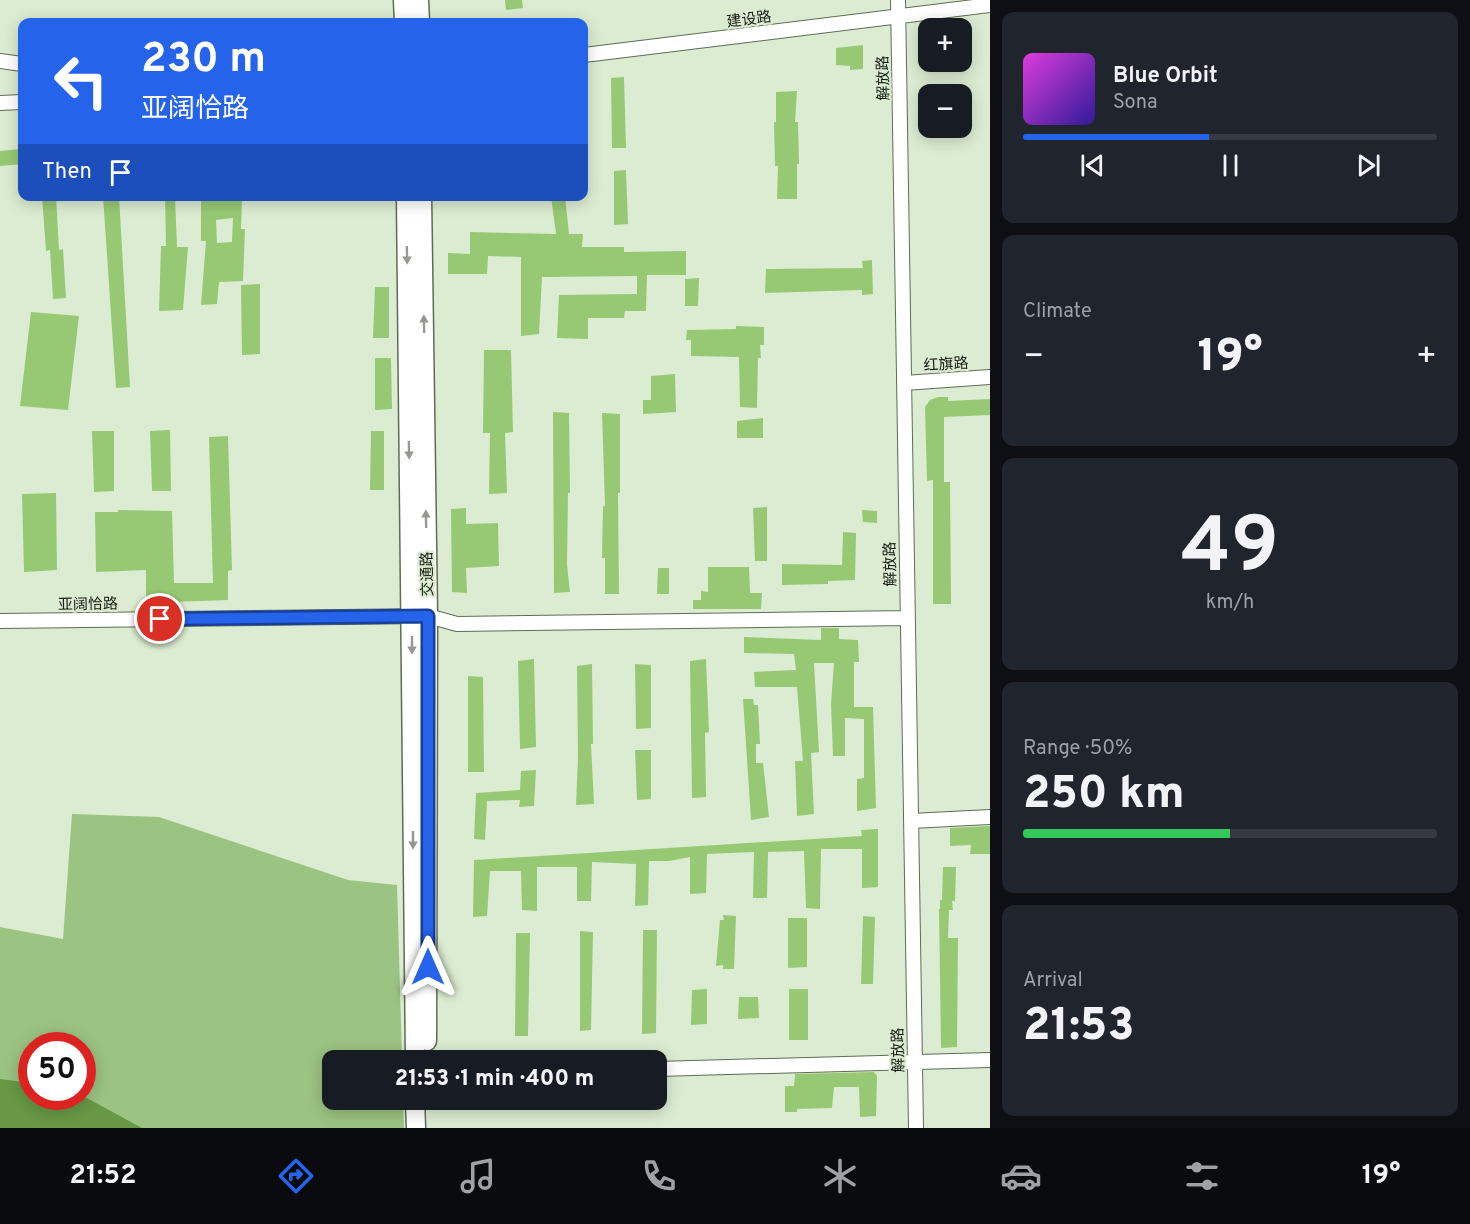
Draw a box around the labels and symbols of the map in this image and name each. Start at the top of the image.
street label: 建设路 [726,8,773,33]
street label: 解放路 [875,55,894,101]
one-way arrow [402,245,412,264]
one-way arrow [419,315,428,334]
street label: 红旗路 [923,355,969,376]
one-way arrow [405,440,414,459]
one-way arrow [422,510,431,529]
street label: 解放路 [882,541,901,587]
street label: 交通路 [419,551,438,597]
pin [134,593,185,644]
street label: 亚阔恰路 [58,594,118,616]
one-way arrow [407,635,417,654]
one-way arrow [409,830,418,849]
position arrow [396,935,460,999]
street label: 解放路 [890,1027,909,1073]
speed limit sign: 50 [18,1032,96,1110]

